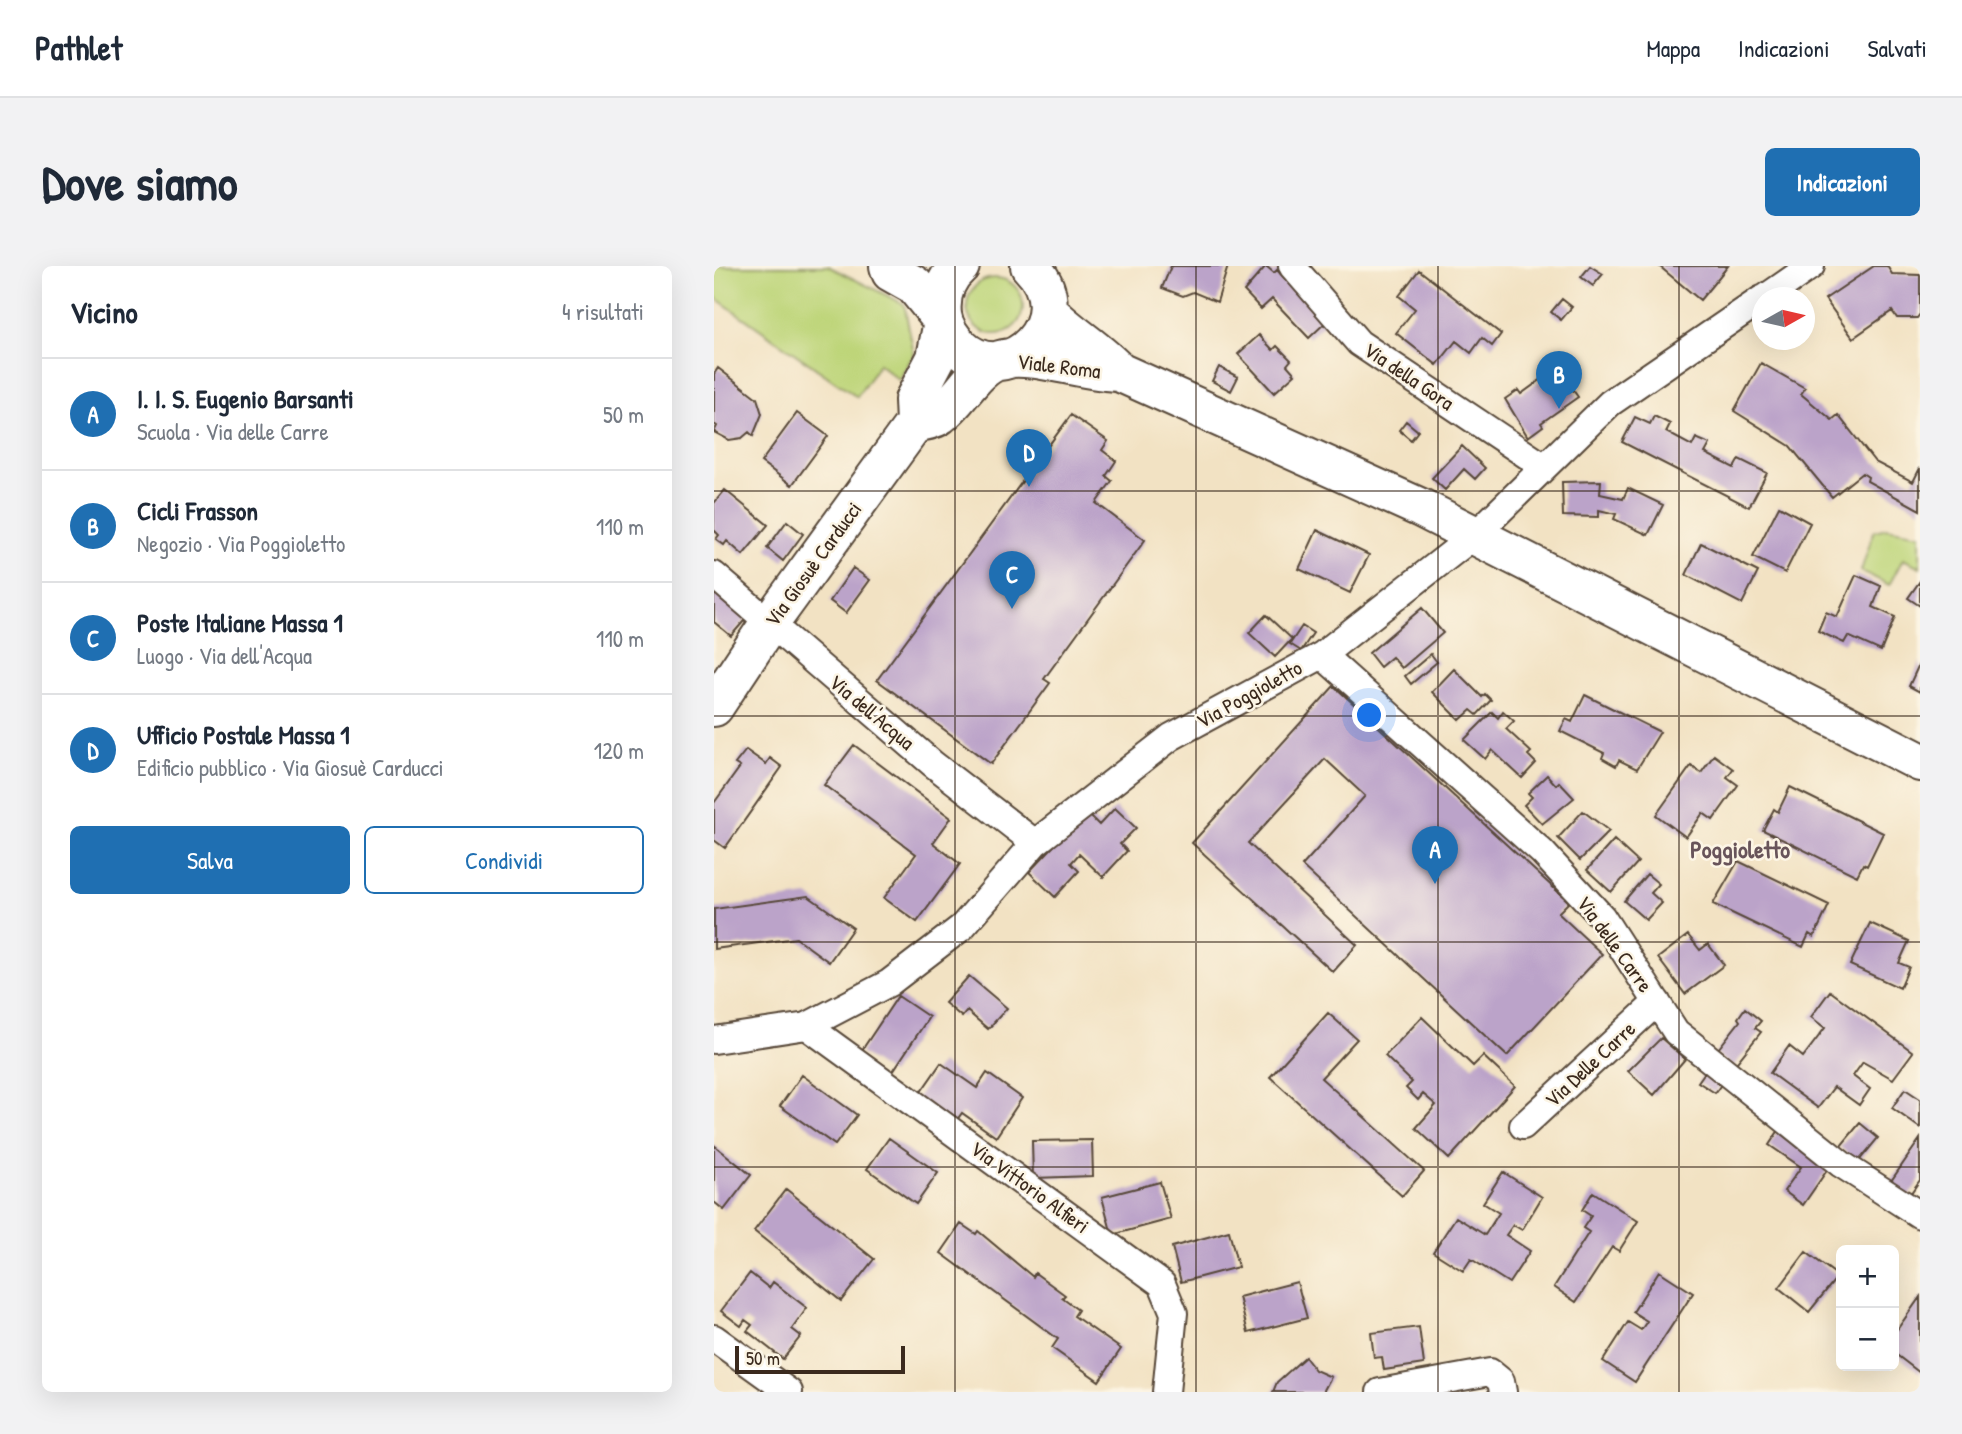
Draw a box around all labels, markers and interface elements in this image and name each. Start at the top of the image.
text: Pathlet [35,26,122,70]
text: Mappa [1646,32,1700,64]
text: Indicazioni [1738,32,1830,64]
text: Salvati [1868,32,1927,64]
button: Indicazioni [1765,148,1920,216]
text: Dove siamo [42,149,238,215]
north arrow [1752,287,1815,350]
text: Vicino [70,292,138,332]
text: 4 risultati [562,296,644,327]
street label: Via della Gora [1358,335,1460,417]
street label: Viale Roma [1016,346,1102,386]
pin: B [1536,351,1582,409]
text: I. I. S. Eugenio Barsanti [137,381,354,416]
text: A [87,399,99,430]
text: 50 m [603,399,644,430]
text: Scuola · Via delle Carre [137,416,329,447]
pin: D [1006,429,1052,487]
text: Cicli Frasson [137,493,258,528]
street label: Via Giosuè Carducci [758,496,868,632]
text: B [87,511,99,542]
text: 110 m [596,511,644,542]
text: Negozio · Via Poggioletto [137,528,345,559]
pin: C [989,551,1035,609]
text: Poste Italiane Massa 1 [137,605,343,640]
text: C [87,623,99,654]
text: 110 m [596,623,644,654]
text: Luogo · Via dell'Acqua [137,640,312,671]
street label: Via Poggioletto [1191,653,1307,735]
street label: Via dell'Acqua [823,668,921,756]
your location [1352,698,1386,732]
text: Ufficio Postale Massa 1 [137,717,350,752]
text: D [88,735,98,766]
text: 120 m [594,735,644,766]
text: Edificio pubblico · Via Giosuè Carducci [137,752,444,783]
button: Salva [70,826,350,894]
button: Condividi [364,826,644,894]
pin: A [1412,826,1458,884]
district label: Poggioletto [1690,833,1790,866]
street label: Via delle Carre [1570,890,1660,998]
street label: Via Delle Carre [1538,1014,1642,1114]
street label: Via Vittorio Alfieri [965,1134,1095,1240]
map controls [1836,1245,1899,1371]
button: + [1836,1245,1899,1308]
button: − [1836,1308,1899,1371]
scale bar [735,1343,905,1375]
text: 50 m [746,1345,780,1371]

